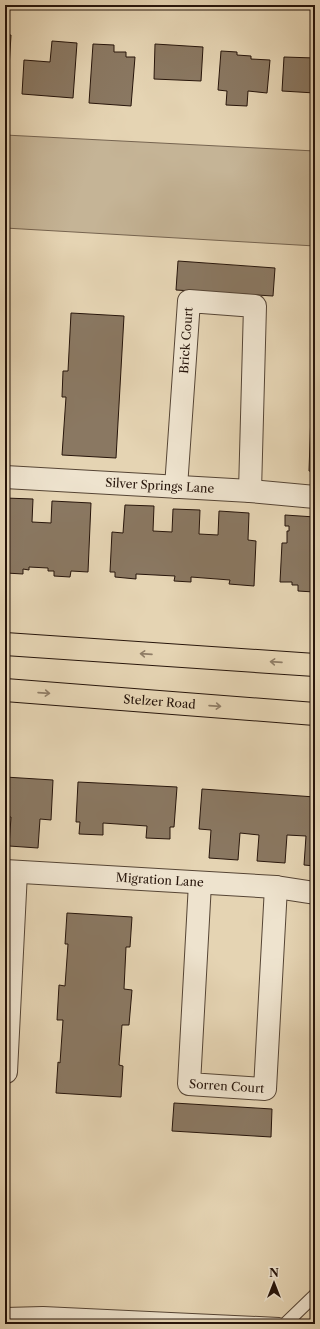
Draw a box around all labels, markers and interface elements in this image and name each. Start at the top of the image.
street label: Brick Court [176,306,196,374]
street label: Silver Springs Lane [105,475,215,496]
one-way arrow [140,650,153,657]
one-way arrow [270,659,283,666]
one-way arrow [37,690,50,697]
street label: Stelzer Road [123,691,197,712]
one-way arrow [208,703,221,710]
street label: Migration Lane [115,870,204,890]
street label: Sorren Court [189,1076,265,1096]
north arrow [254,1263,294,1303]
text: N [269,1266,279,1280]

